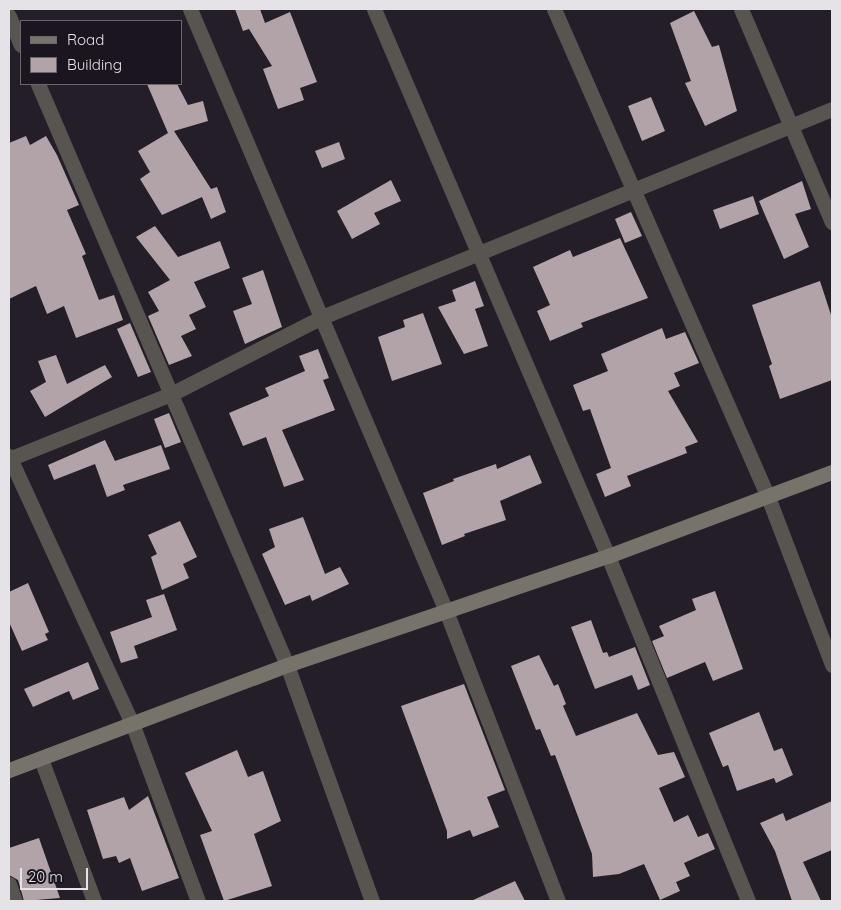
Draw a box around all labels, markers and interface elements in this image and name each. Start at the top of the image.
legend [20,20,182,85]
text: Road [67,30,104,49]
text: Building [67,55,122,74]
scale bar [22,858,90,890]
text: 20 m [28,867,63,886]

